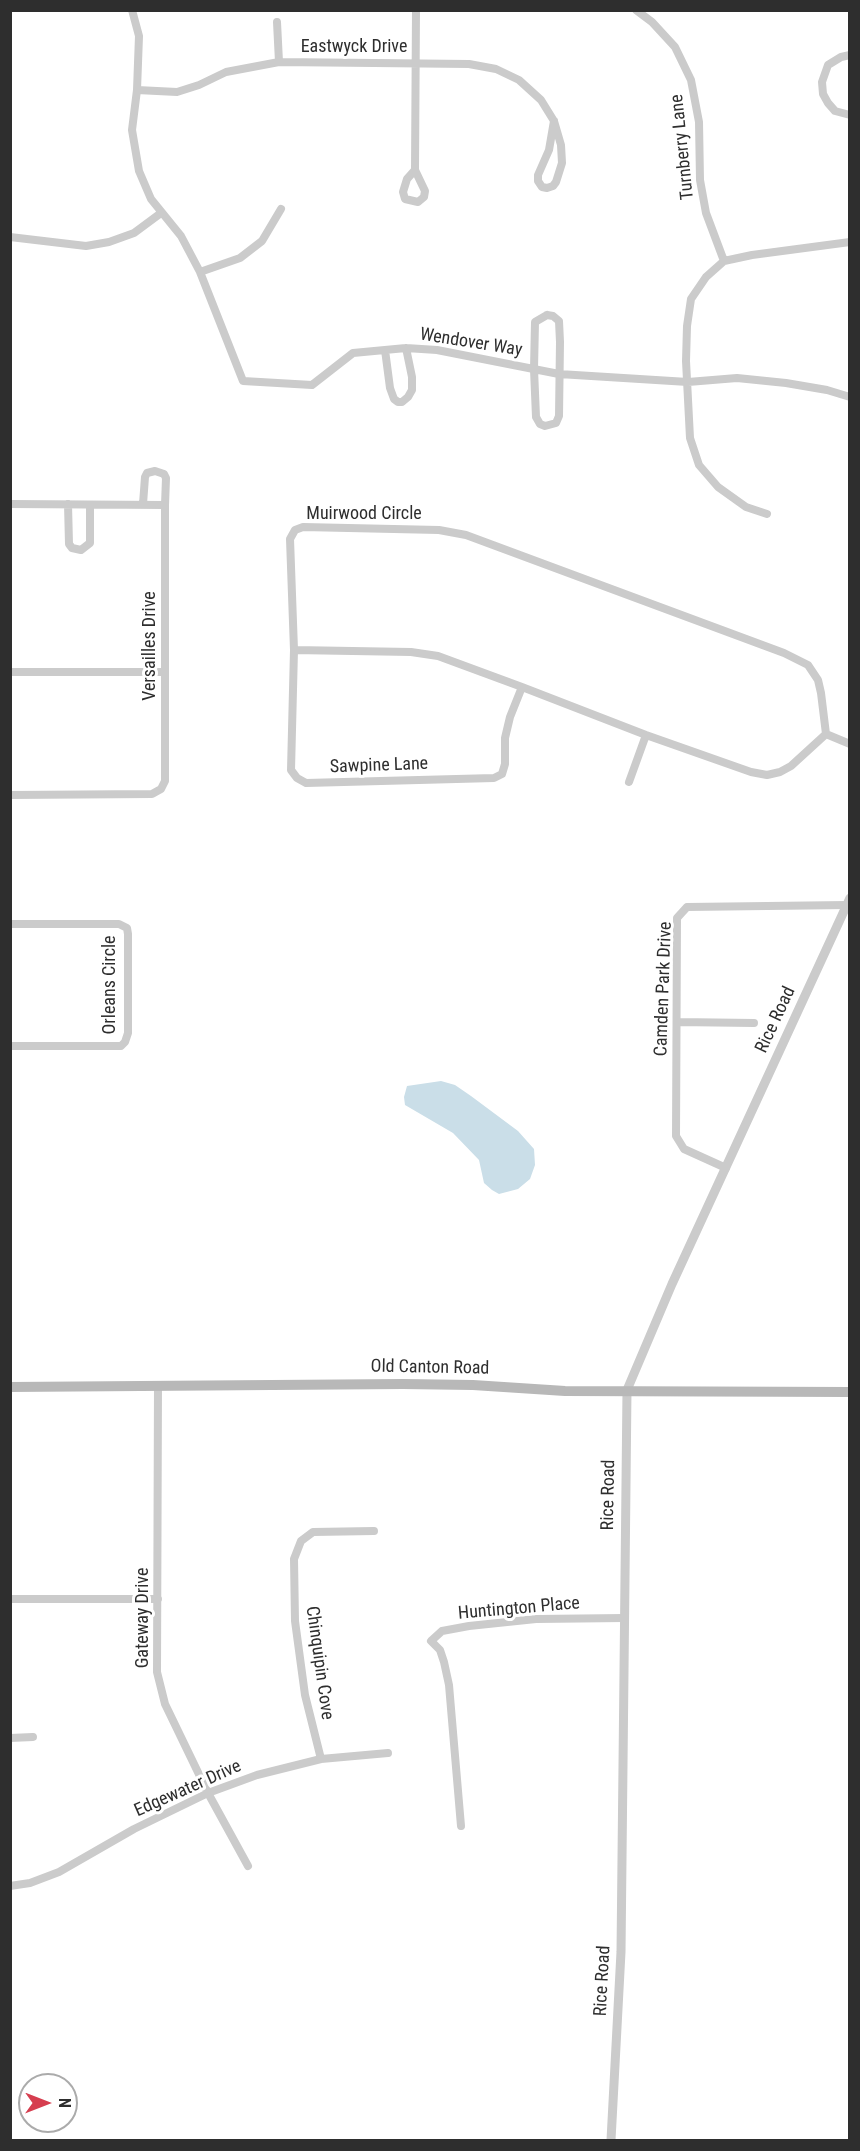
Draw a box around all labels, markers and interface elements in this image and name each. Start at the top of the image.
street label: Eastwyck Drive [301,36,407,58]
street label: Turnberry Lane [667,93,699,201]
street label: Wendover Way [418,324,524,362]
street label: Muirwood Circle [306,503,422,525]
street label: Versailles Drive [139,591,161,701]
street label: Sawpine Lane [330,753,428,779]
street label: Camden Park Drive [651,921,677,1057]
street label: Orleans Circle [99,935,121,1035]
street label: Rice Road [751,983,801,1057]
street label: Old Canton Road [370,1356,490,1380]
street label: Rice Road [598,1459,620,1531]
street label: Gateway Drive [132,1568,154,1668]
street label: Huntington Place [457,1593,581,1625]
street label: Chinquipin Cove [300,1605,338,1721]
street label: Edgewater Drive [131,1756,245,1822]
street label: Rice Road [590,1945,616,2017]
north arrow [18,2073,78,2133]
text: N [55,2098,74,2108]

